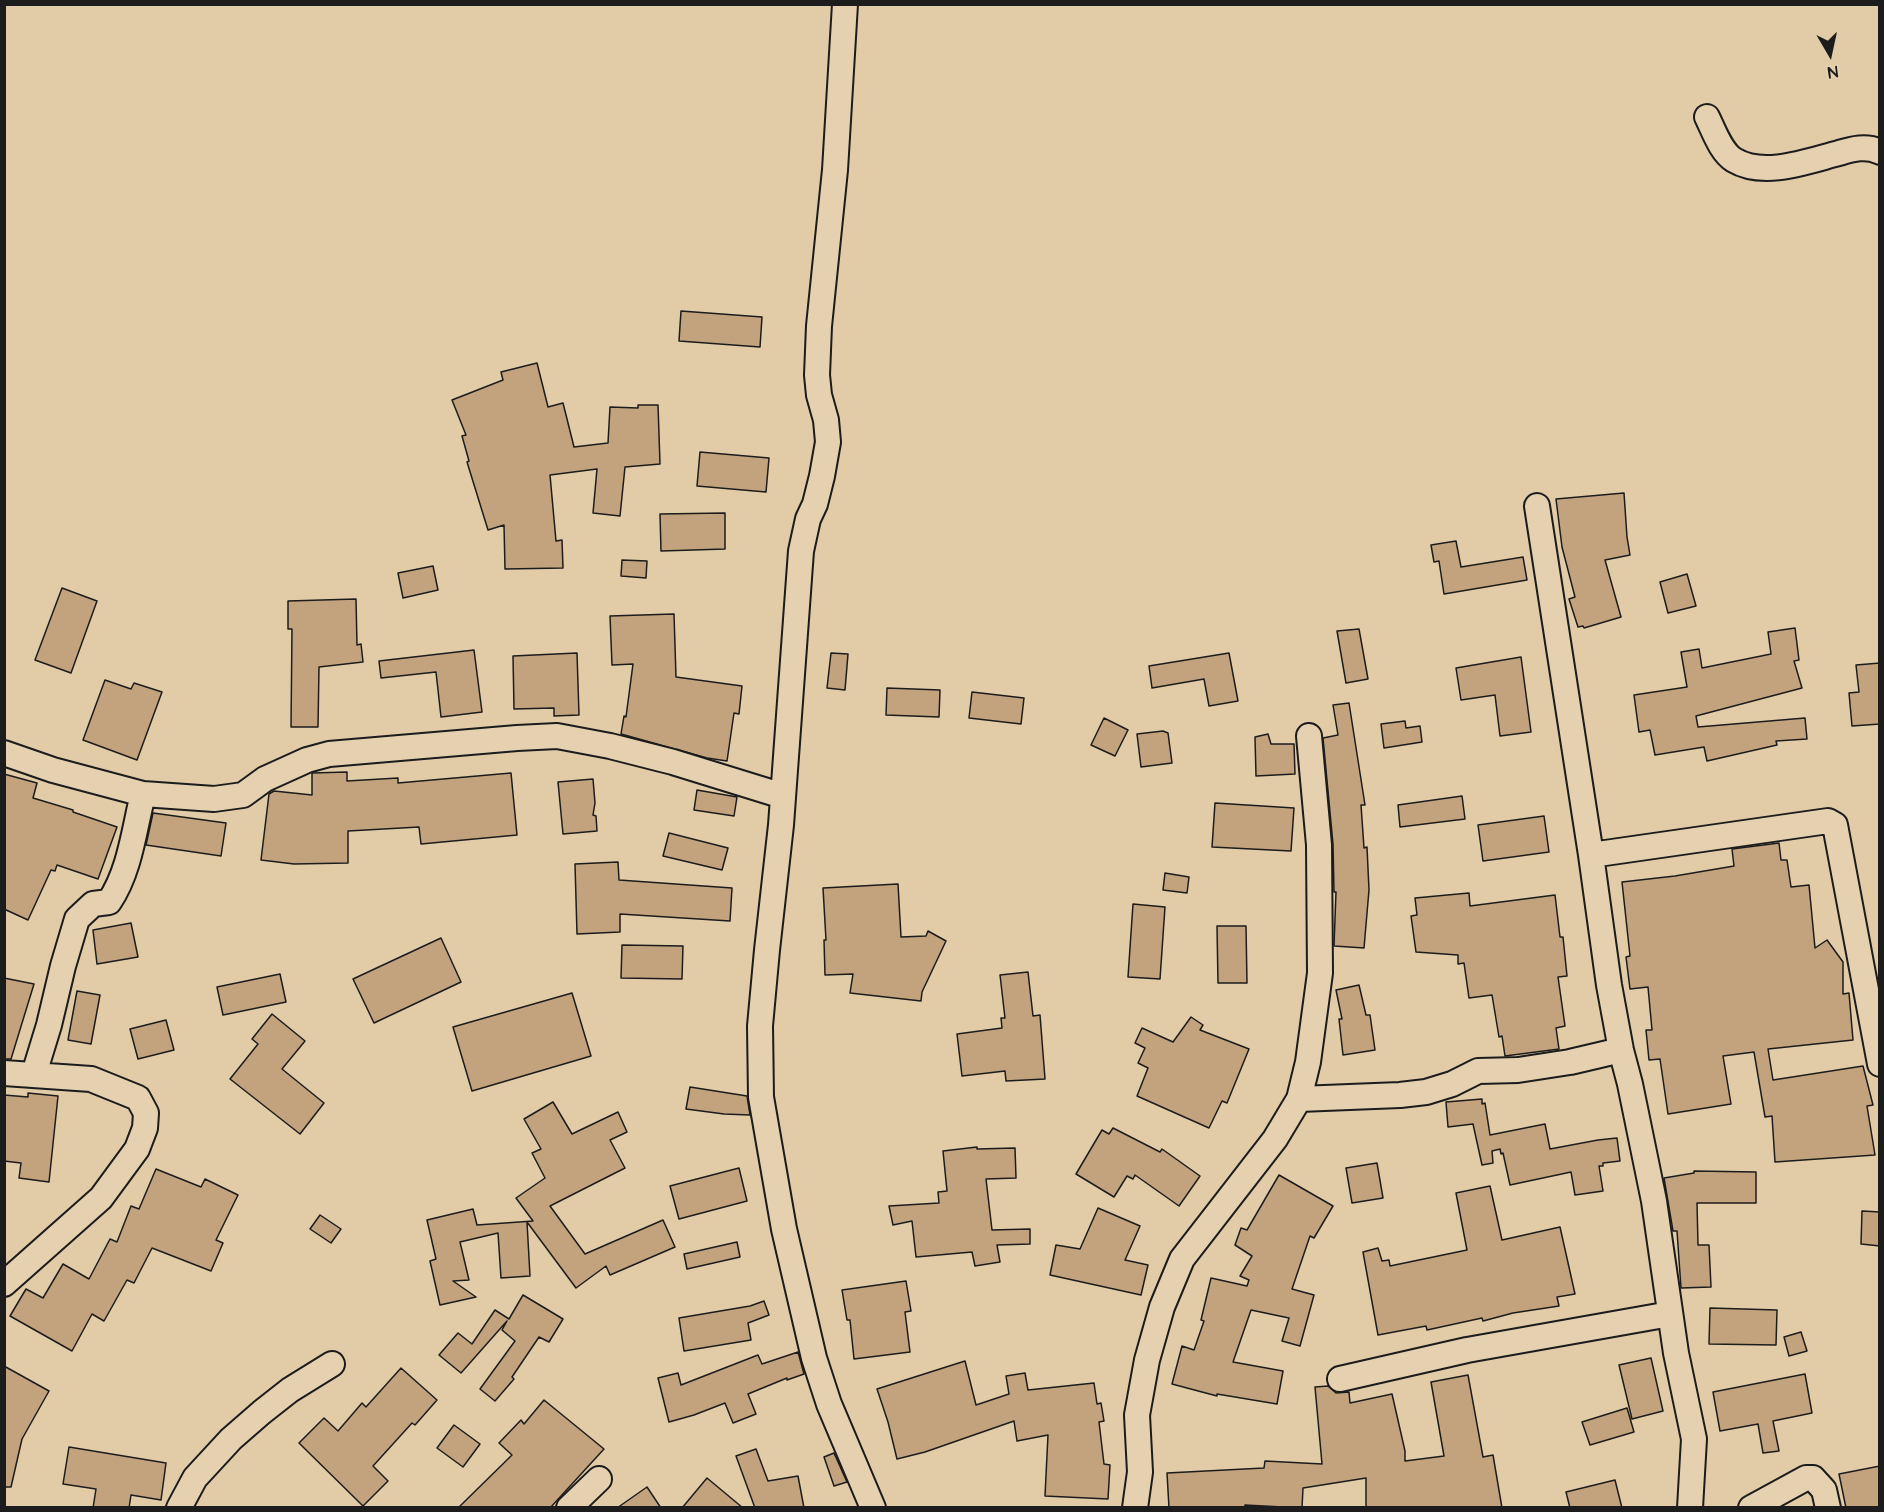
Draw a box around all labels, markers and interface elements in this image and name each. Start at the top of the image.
north arrow [1800,24,1860,84]
text: N [1826,60,1839,83]

